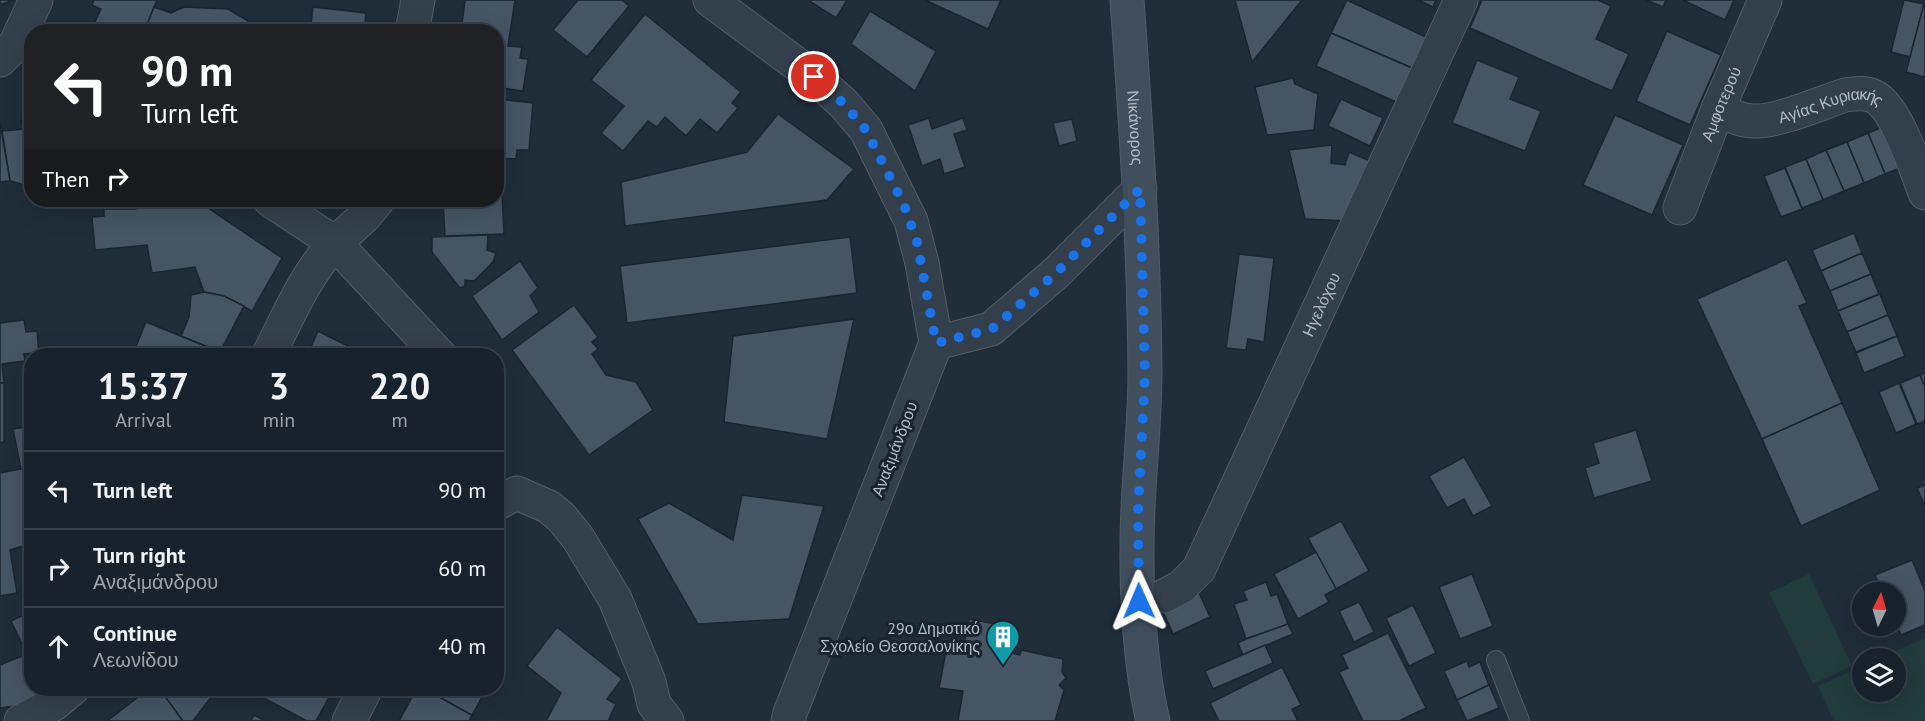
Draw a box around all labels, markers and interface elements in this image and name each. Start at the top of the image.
text: 90 m [141,43,233,98]
icon: left [42,48,120,126]
pin [788,51,839,102]
icon: arrive [797,60,830,93]
street label: Αμφοτερού [1697,63,1745,144]
street label: Αγίας Κυριακής [1776,83,1888,127]
street label: Νικάνορος [1123,90,1148,166]
text: Turn left [141,96,238,130]
icon: right [101,162,134,195]
text: Then [42,165,89,193]
street label: Ηγελόχου [1297,269,1344,340]
text: 15:37 [98,362,189,409]
text: 3 [269,362,289,409]
text: 220 [369,362,430,409]
street label: Αναξιμάνδρου [867,399,921,499]
text: Arrival [115,407,171,433]
text: min [263,407,295,433]
text: m [392,407,408,433]
icon: left [42,474,75,507]
text: Turn left [93,476,173,504]
text: 90 m [438,476,486,504]
text: Turn right [93,541,185,569]
icon: right [42,552,75,585]
text: 60 m [438,554,486,582]
text: Αναξιμάνδρου [93,569,218,595]
position arrow [1107,569,1171,633]
north arrow [1852,582,1906,636]
map controls [1852,582,1906,702]
place label: 29ο Δημοτικό Σχολείο Θεσσαλονίκης [820,618,980,656]
text: Continue [93,619,177,647]
building icon: 29ο Δημοτικό Σχολείο Θεσσαλονίκης [985,619,1021,666]
icon: ahead [42,630,75,663]
text: 40 m [438,632,486,660]
text: Λεωνίδου [93,647,179,673]
button: layers [1852,648,1906,702]

